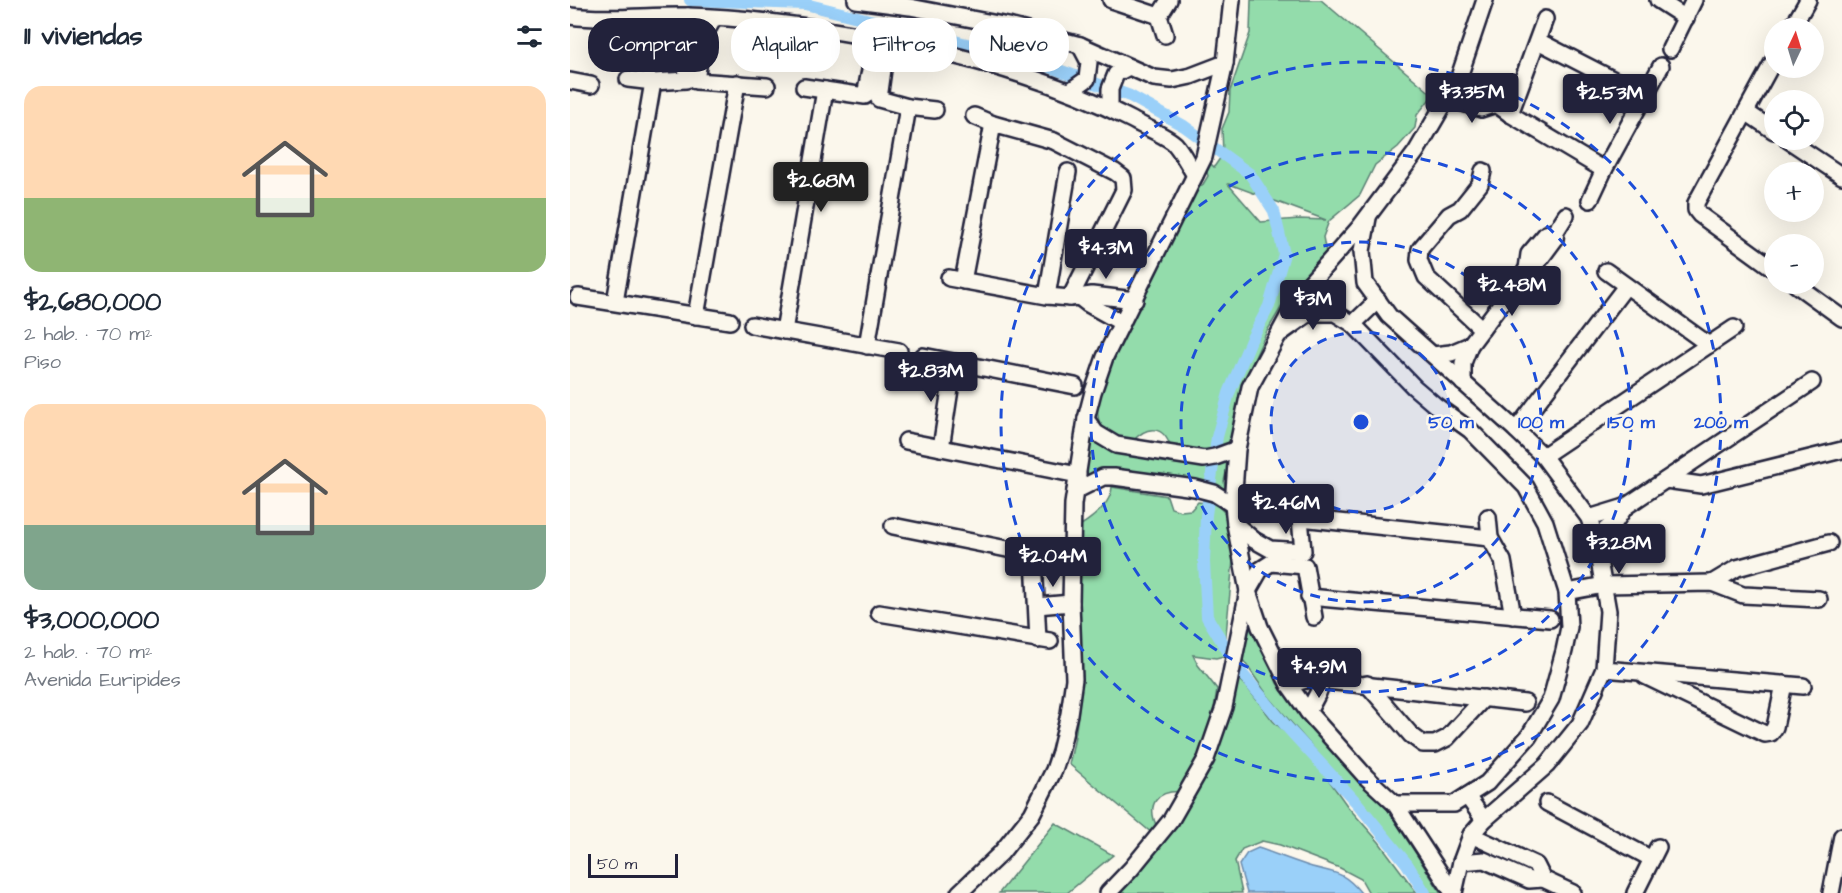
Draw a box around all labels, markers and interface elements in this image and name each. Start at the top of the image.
text: 11 viviendas [24,18,143,54]
chip: Comprar [588,18,719,72]
chip: Alquilar [731,18,840,72]
chip: Filtros [852,18,957,72]
chip: Nuevo [969,18,1069,72]
north arrow [1764,18,1824,78]
map controls [1764,18,1824,294]
icon: filters [513,20,546,53]
pin: $3.35M [1423,73,1521,124]
pin: $2.53M [1561,74,1659,125]
text: $3.35M [1440,78,1505,106]
text: $2.53M [1577,79,1643,107]
button: locate [1764,90,1824,150]
icon: home [231,125,339,233]
pin: $2.68M [772,162,870,213]
button: + [1764,162,1824,222]
text: $2.68M [787,167,855,195]
pin: $4.3M [1064,229,1148,280]
text: $4.3M [1079,234,1133,262]
button: − [1764,234,1824,294]
pin: $2.48M [1463,266,1561,317]
text: $2.48M [1478,271,1546,299]
pin: $3M [1284,280,1342,331]
text: $2,680,000 [24,284,161,320]
text: $3M [1294,285,1332,313]
text: 2 hab. · 70 m² [24,320,152,348]
text: Piso [24,348,61,376]
pin: $2.83M [882,352,980,403]
text: $2.83M [898,357,964,385]
text: 50 m [1428,410,1475,435]
text: 100 m [1518,410,1565,435]
text: 150 m [1607,410,1656,435]
text: 200 m [1693,410,1749,435]
centre of rings [1351,412,1371,432]
icon: home [231,443,339,551]
pin: $2.46M [1237,484,1335,535]
text: $2.46M [1252,489,1320,517]
pin: $3.28M [1570,524,1668,575]
text: $3.28M [1586,529,1652,557]
pin: $2.04M [1004,537,1102,588]
text: $2.04M [1019,542,1087,570]
text: $3,000,000 [24,602,159,638]
text: 2 hab. · 70 m² [24,638,152,666]
pin: $4.9M [1277,648,1361,699]
text: $4.9M [1291,653,1347,681]
text: Avenida Euripides [24,666,181,694]
scale bar [588,851,678,878]
text: 50 m [597,853,637,875]

